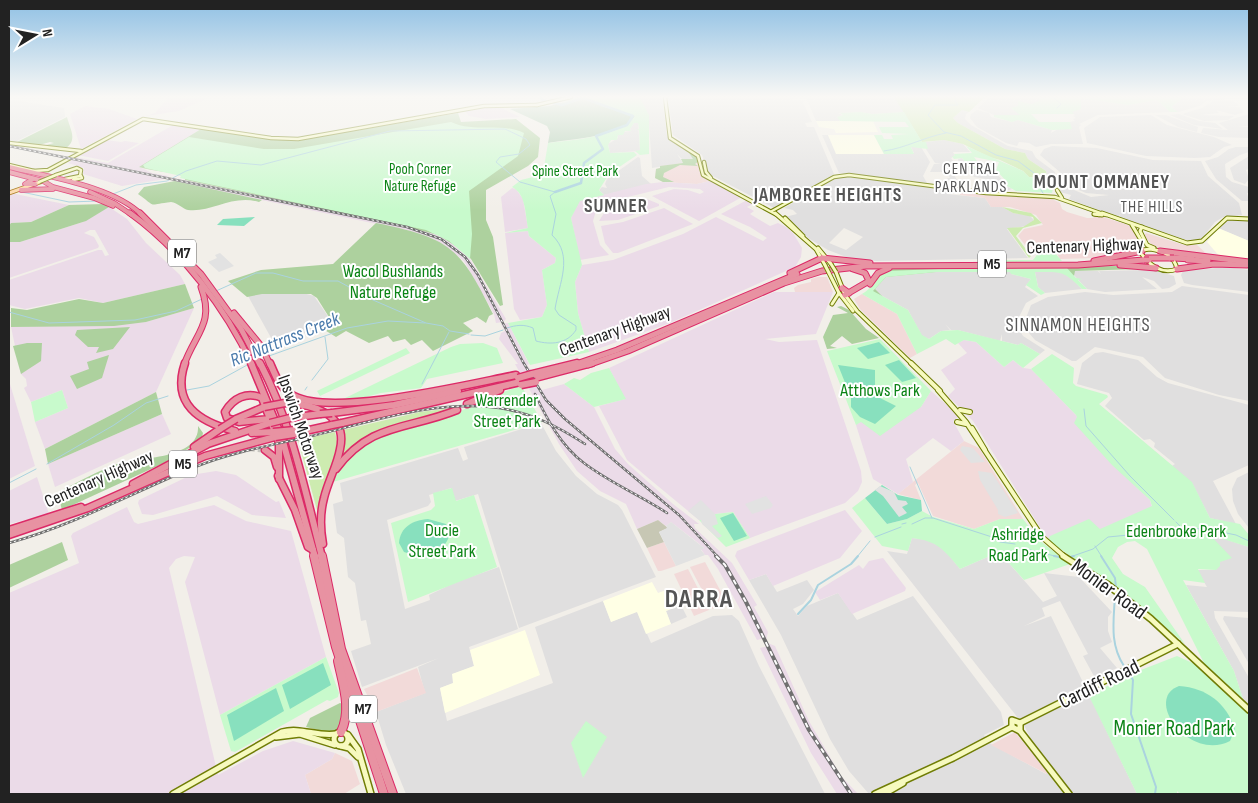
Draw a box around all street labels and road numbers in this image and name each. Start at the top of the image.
street label: Centenary Highway [1026,233,1144,259]
road number: M7 [168,240,196,266]
road number: M5 [978,250,1006,278]
street label: Centenary Highway [556,301,674,361]
street label: Ipswich Motorway [273,372,329,482]
street label: Centenary Highway [41,446,157,512]
road number: M5 [169,450,197,478]
street label: Monier Road [1067,553,1151,625]
street label: Cardiff Road [1055,654,1143,714]
road number: M7 [349,696,377,722]

